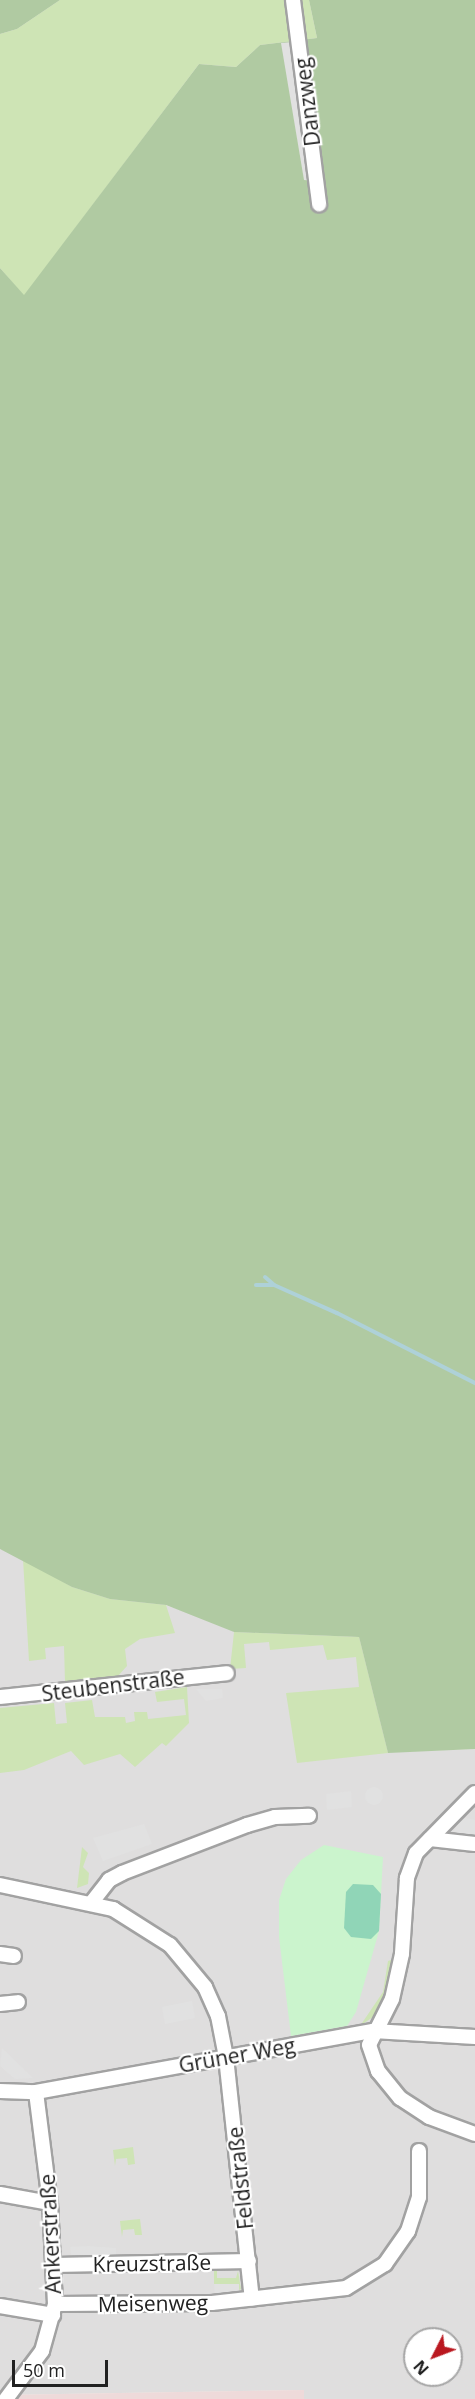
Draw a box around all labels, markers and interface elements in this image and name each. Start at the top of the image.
street label: Danzweg [289,56,325,148]
street label: Steubenstraße [40,1664,186,1706]
street label: Grüner Weg [177,2032,297,2078]
street label: Feldstraße [222,2125,258,2231]
street label: Ankerstraße [34,2173,66,2295]
street label: Kreuzstraße [93,2249,211,2277]
street label: Meisenweg [98,2289,208,2317]
north arrow [403,2327,463,2387]
scale bar [15,2348,111,2386]
text: N [409,2356,434,2380]
text: 50 m [23,2358,65,2382]

